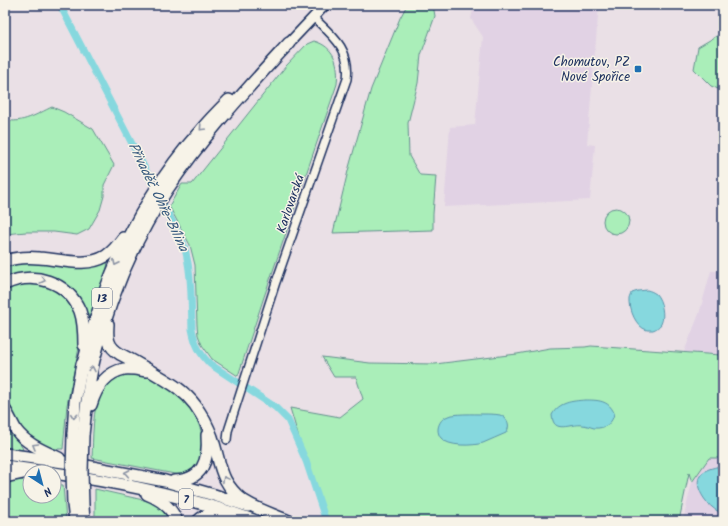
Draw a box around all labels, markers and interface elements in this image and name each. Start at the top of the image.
place label: Chomutov, PZ Nové Spořice [553,52,630,88]
marker: Chomutov, PZ Nové Spořice [633,64,643,74]
one-way arrow [200,123,207,131]
water label: Přivaděč Ohře-Bílina [122,139,195,257]
street label: Karlovarská [271,170,311,236]
one-way arrow [113,258,121,266]
one-way arrow [40,275,46,283]
road number: 13 [92,288,112,308]
one-way arrow [88,366,96,372]
one-way arrow [70,413,79,419]
one-way arrow [32,444,39,451]
north arrow [22,464,62,504]
one-way arrow [124,470,130,478]
one-way arrow [223,476,230,484]
text: N [39,482,55,501]
road number: 7 [179,489,193,509]

